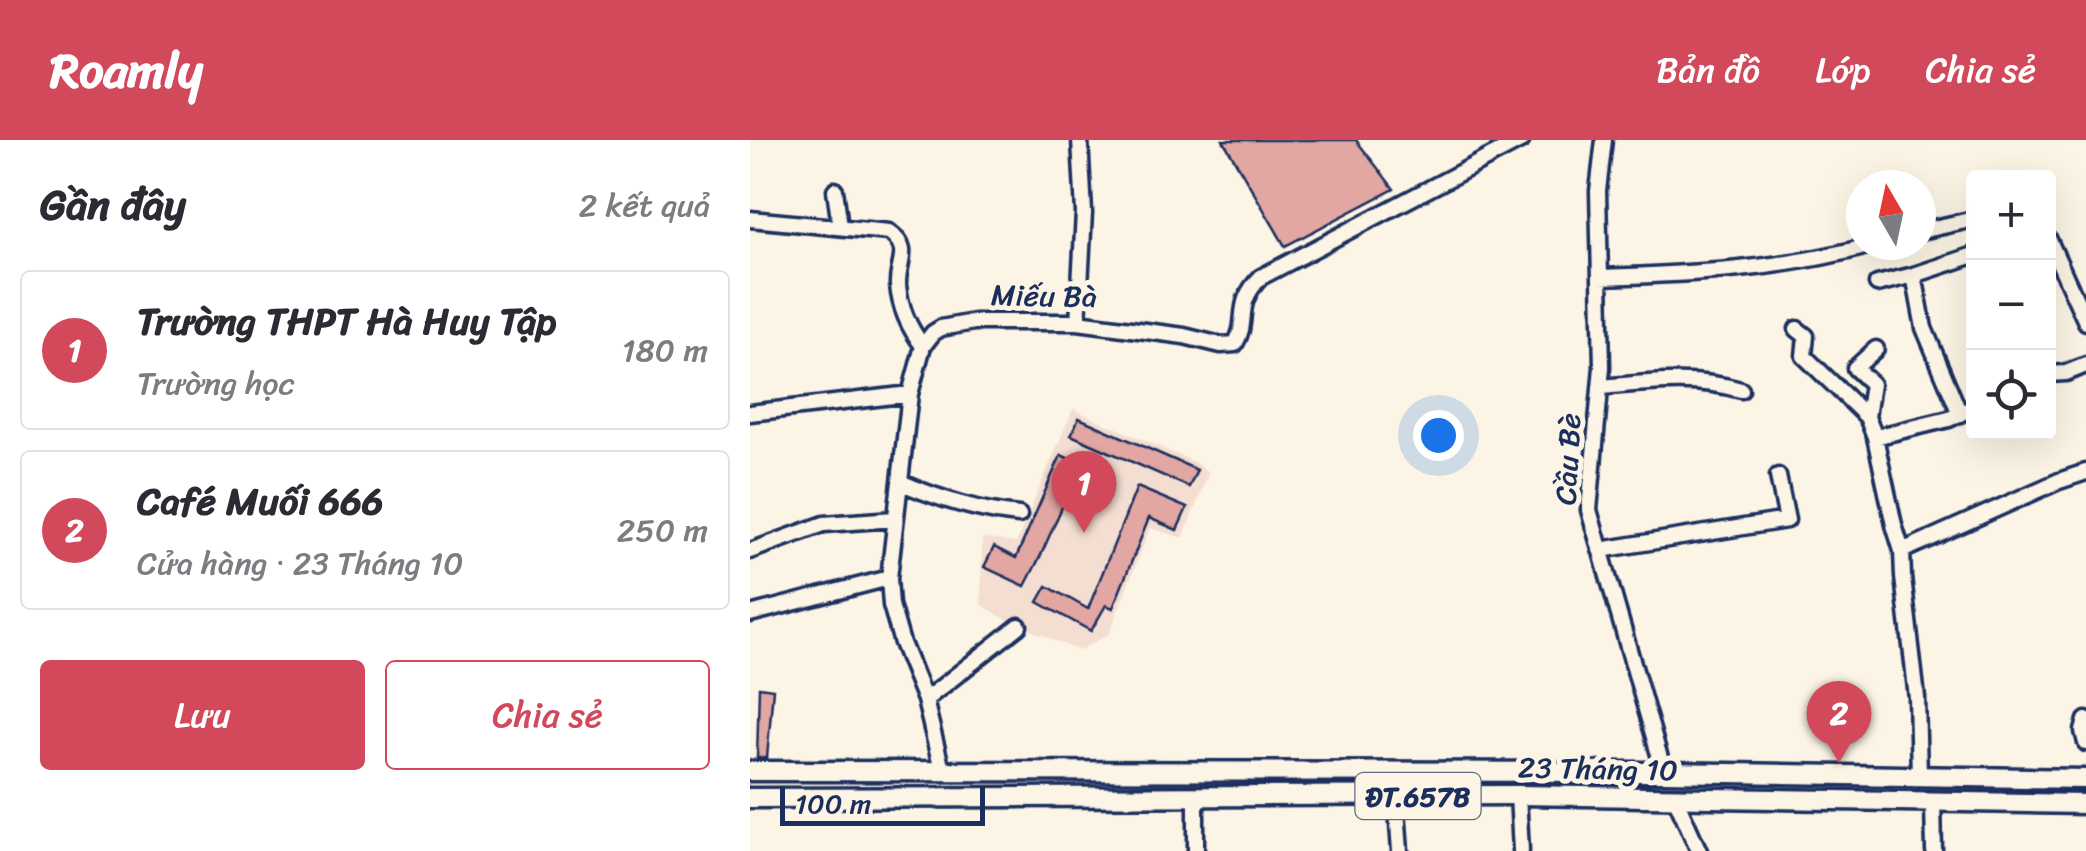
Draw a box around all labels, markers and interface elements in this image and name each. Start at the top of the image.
text: Roamly [50,28,203,113]
text: Bản đồ [1656,39,1760,101]
text: Lớp [1815,39,1870,101]
text: Chia sẻ [1925,39,2036,101]
text: Gần đây [40,168,186,242]
north arrow [1846,170,1936,260]
map controls [1966,170,2056,440]
button: + [1966,170,2056,260]
text: 2 kết quả [579,177,710,234]
button: − [1966,260,2056,350]
street label: Miếu Bà [991,268,1097,324]
text: Trường THPT Hà Huy Tập [137,288,556,355]
text: 1 [68,322,81,379]
text: 180 m [622,322,708,379]
button: locate [1966,350,2056,440]
text: Trường học [137,355,295,412]
your location [1413,410,1464,461]
street label: Cầu Bè [1539,412,1597,506]
pin: 1 [1052,450,1116,533]
text: Café Muối 666 [137,468,383,535]
text: 2 [65,502,84,559]
text: 250 m [617,502,708,559]
text: Cửa hàng · 23 Tháng 10 [137,535,463,592]
button: Lưu [40,660,365,770]
button: Chia sẻ [385,660,710,770]
pin: 2 [1806,680,1872,763]
street label: 23 Tháng 10 [1518,741,1678,797]
road number: ĐT.657B [1356,773,1480,819]
text: 100 m [795,779,871,828]
scale bar [780,781,985,826]

